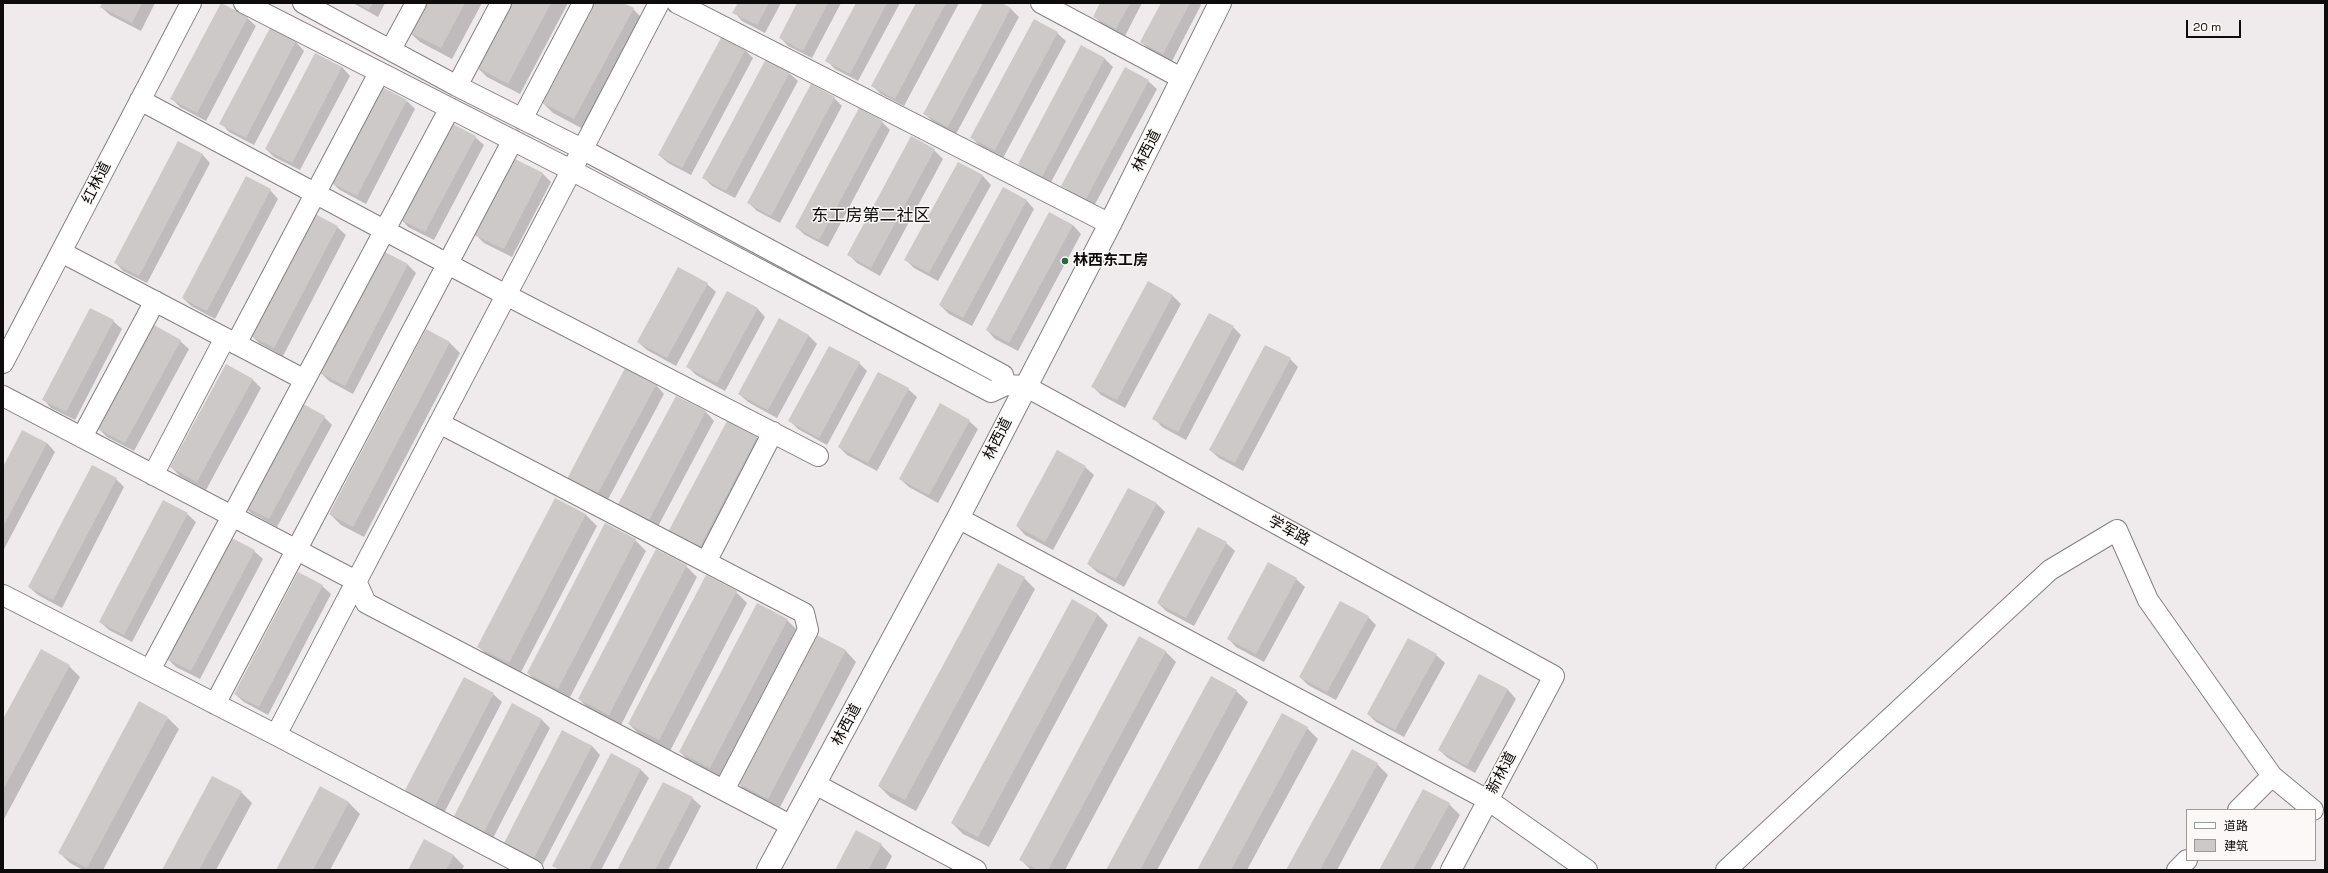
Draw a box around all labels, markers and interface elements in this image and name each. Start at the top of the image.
scale bar [2188,12,2243,38]
text: 20 m [2193,19,2221,35]
street label: 林西道 [1129,127,1165,175]
street label: 红林道 [79,159,115,207]
district label: 东工房第二社区 [812,206,930,226]
place label: 林西东工房 [1073,252,1148,270]
marker: 林西东工房 [1060,256,1070,266]
street label: 林西道 [980,415,1016,463]
street label: 学军路 [1265,512,1313,550]
street label: 林西道 [828,701,866,749]
street label: 新林道 [1483,749,1521,797]
legend [2186,809,2316,861]
text: 道路 [2224,818,2248,834]
text: 建筑 [2224,838,2248,854]

